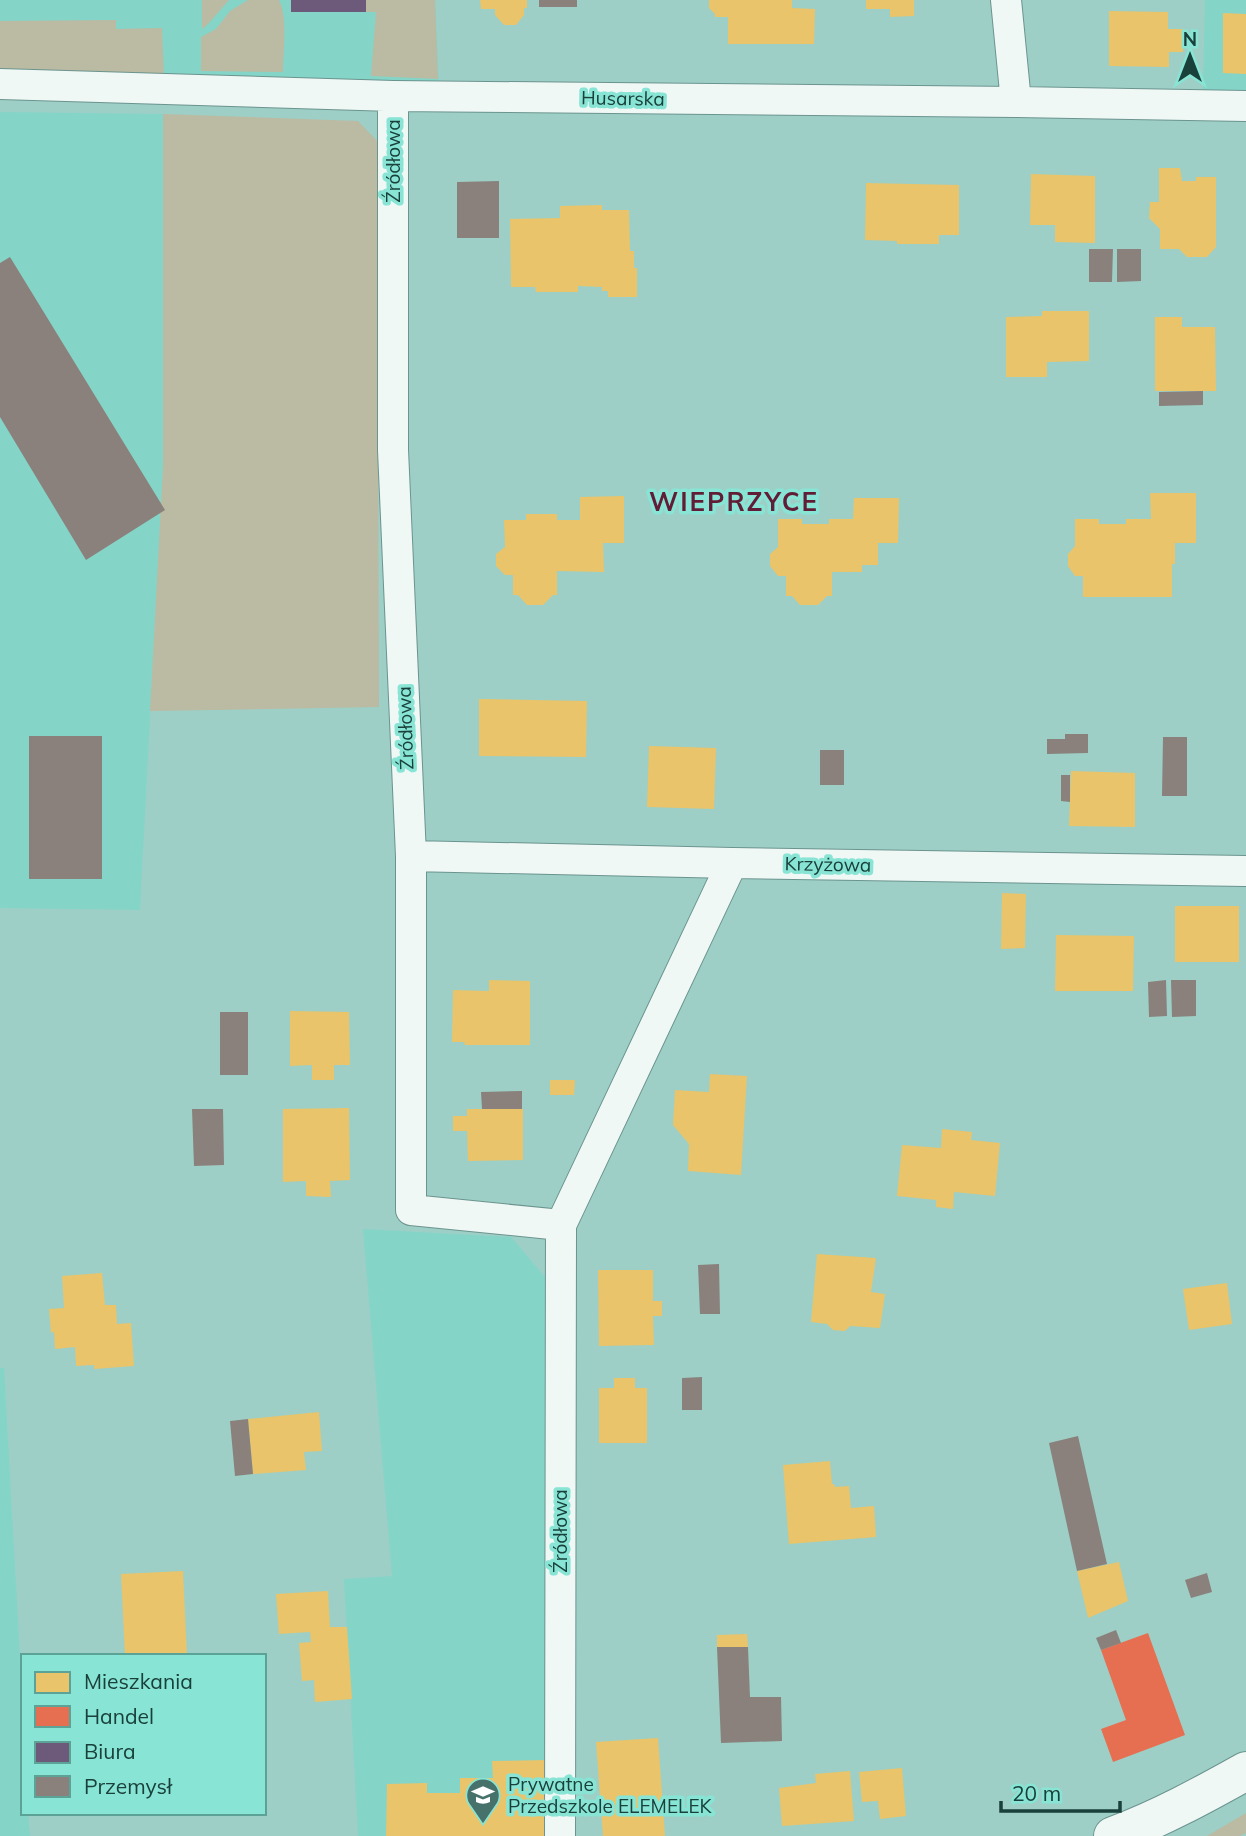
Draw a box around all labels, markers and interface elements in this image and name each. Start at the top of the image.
north arrow [1155,21,1225,91]
text: N [1183,27,1197,51]
street label: Husarska [581,85,665,111]
street label: Źródłowa [381,119,405,203]
district label: WIEPRZYCE [649,485,819,518]
street label: Źródłowa [392,686,418,770]
street label: Krzyżowa [784,851,872,877]
street label: Źródłowa [548,1489,572,1573]
legend [21,1654,266,1815]
text: Mieszkania [84,1668,193,1694]
text: Handel [84,1703,154,1729]
text: Biura [84,1738,136,1764]
scale bar [1001,1770,1120,1814]
place label: Prywatne Przedszkole ELEMELEK [508,1772,713,1818]
text: Przemysł [84,1773,173,1799]
school or university icon: Prywatne Przedszkole ELEMELEK [464,1776,502,1825]
text: 20 m [1012,1780,1061,1806]

